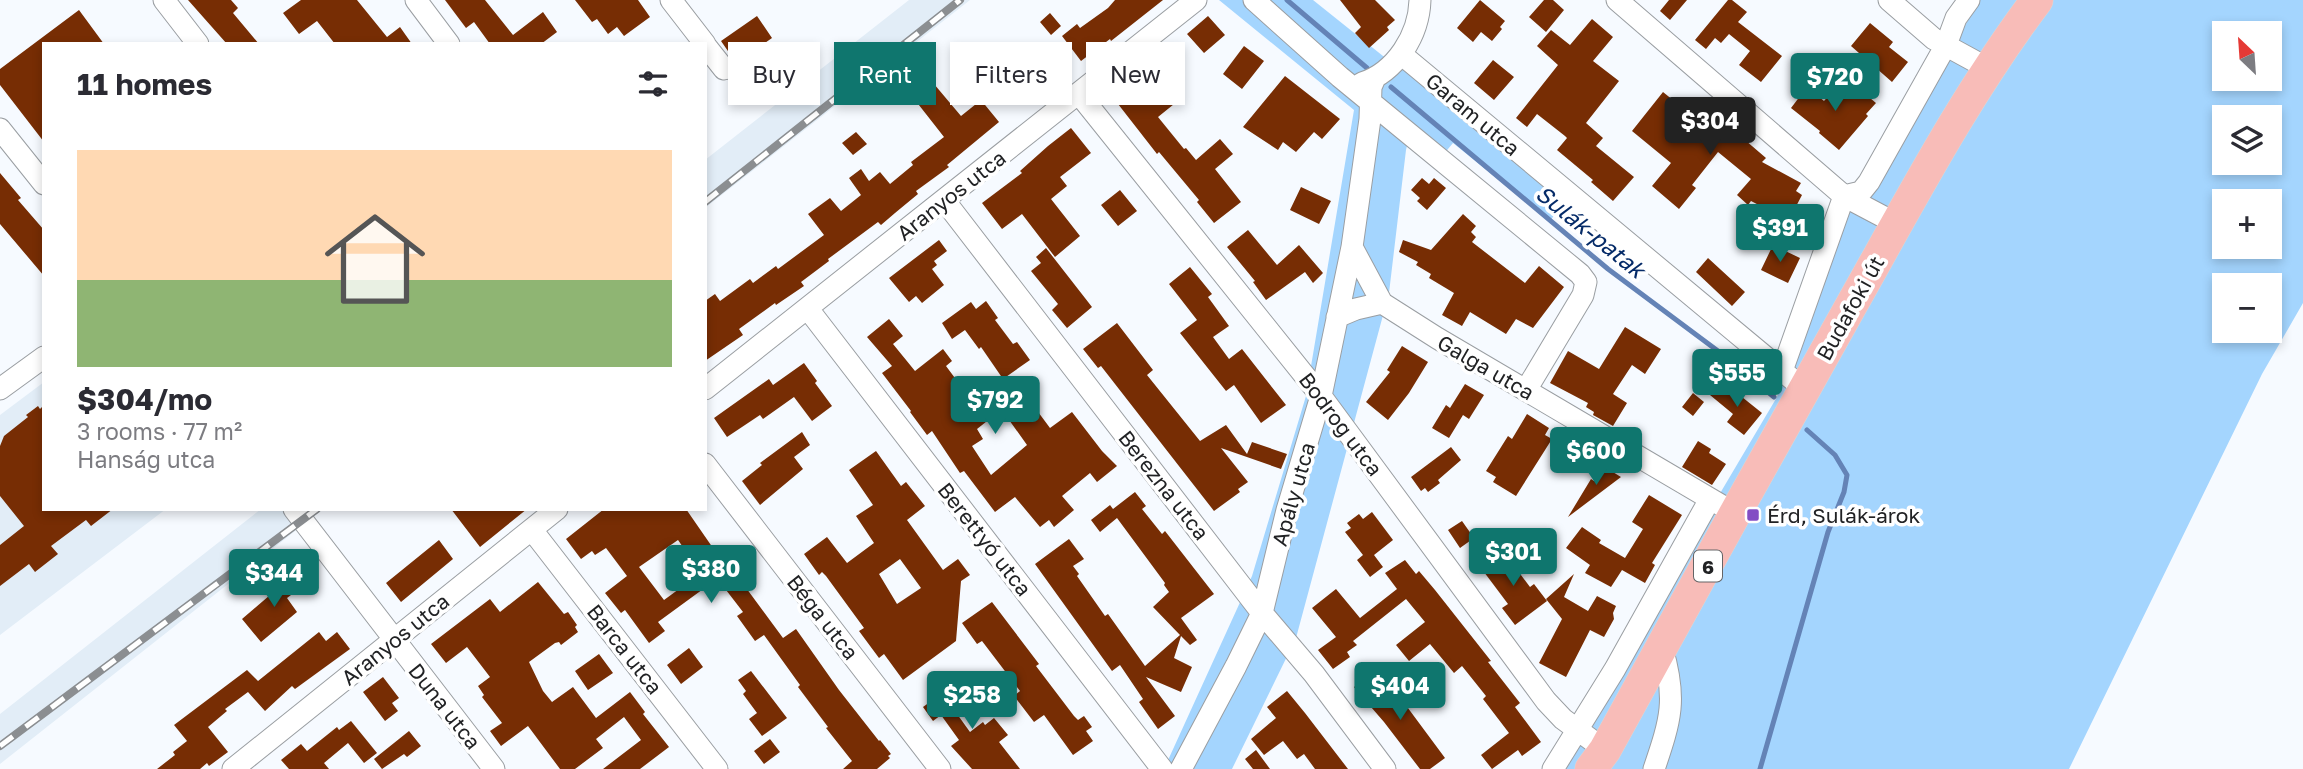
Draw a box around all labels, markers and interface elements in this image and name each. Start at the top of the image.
north arrow [2212,21,2282,91]
map controls [2212,21,2282,343]
chip: Buy [728,42,820,105]
chip: Rent [834,42,936,105]
chip: Filters [950,42,1072,105]
chip: New [1086,42,1185,105]
pin: $720 [1794,54,1876,113]
text: $720 [1807,62,1863,90]
icon: filters [634,65,672,103]
text: 11 homes [77,66,212,102]
street label: Garam utca [1421,67,1525,161]
pin: $304 [1669,97,1751,157]
button: layers [2212,105,2282,175]
text: $304 [1681,106,1739,134]
street label: Aranyos utca [891,144,1011,246]
water label: Sulák-patak [1531,179,1653,285]
button: + [2212,189,2282,259]
icon: home [312,196,438,322]
pin: $391 [1739,204,1821,264]
text: $391 [1752,213,1808,241]
street label: Budafoki út [1811,251,1889,365]
button: − [2212,273,2282,343]
street label: Galga utca [1433,329,1539,405]
pin: $555 [1696,350,1778,409]
text: $555 [1708,358,1766,386]
street label: Bodrog utca [1294,367,1388,481]
pin: $792 [954,376,1036,436]
text: $304/mo [77,381,212,417]
text: $792 [967,385,1023,413]
text: 3 rooms · 77 m² [77,417,242,445]
street label: Berezna utca [1113,425,1215,545]
pin: $600 [1555,428,1637,487]
text: $600 [1566,436,1626,464]
street label: Apály utca [1266,439,1320,549]
text: Hanság utca [77,445,215,473]
street label: Berettyó utca [933,477,1037,601]
place label: Érd, Sulák-árok [1767,502,1920,528]
marker: Érd, Sulák-árok [1745,507,1761,523]
pin: $301 [1472,528,1554,588]
text: $301 [1485,537,1541,565]
pin: $380 [670,546,752,605]
pin: $344 [233,550,315,609]
road number: 6 [1694,551,1722,582]
text: $380 [681,554,741,582]
text: $344 [245,558,303,586]
street label: Béga utca [782,569,864,665]
street label: Aranyos utca [336,588,454,690]
street label: Barca utca [582,599,668,699]
street label: Duna utca [403,658,487,754]
pin: $404 [1359,662,1441,722]
text: $404 [1370,671,1430,699]
pin: $258 [931,672,1013,731]
text: $258 [943,680,1001,708]

